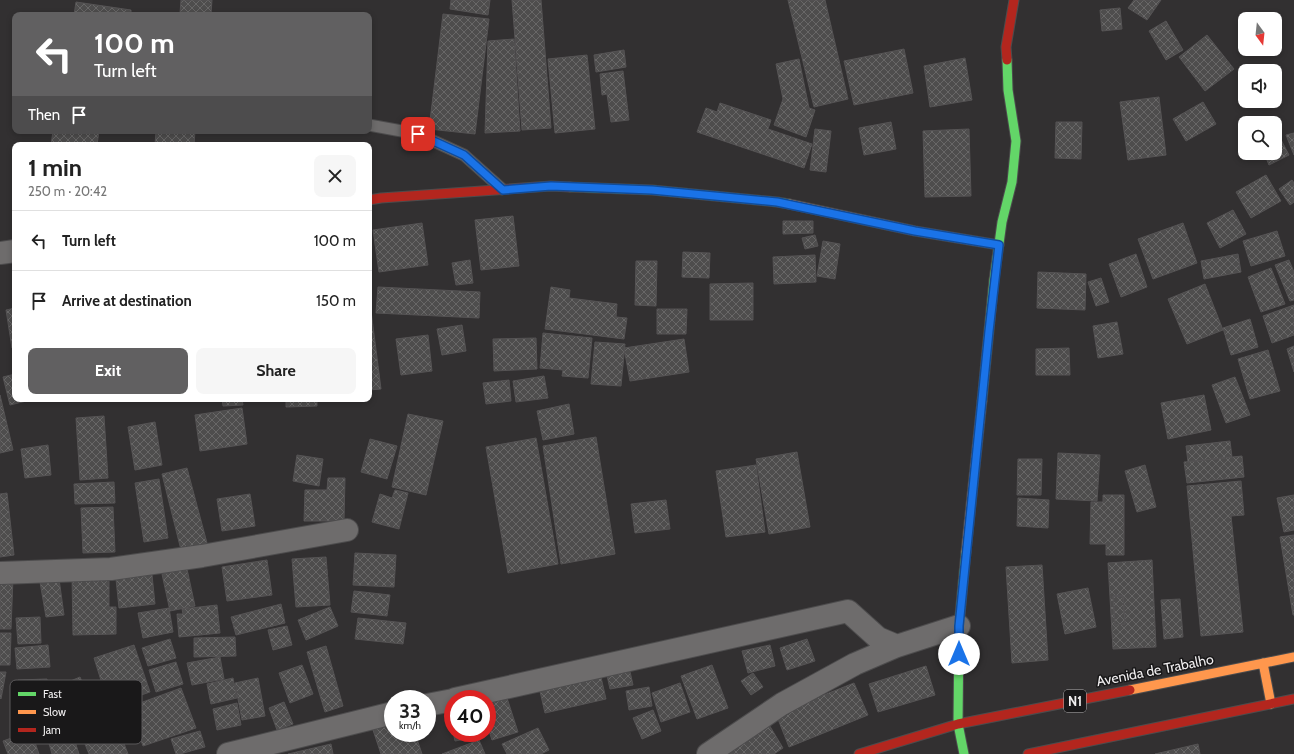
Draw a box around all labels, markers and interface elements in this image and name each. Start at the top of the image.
north arrow [1238,12,1282,56]
map controls [1238,12,1282,160]
text: 100 m [94,26,175,60]
icon: left [28,28,80,80]
text: Turn left [94,60,157,82]
button: sound [1238,64,1282,108]
icon: arrive [68,104,90,126]
text: Then [28,106,60,124]
button: search [1238,116,1282,160]
pin [401,117,435,151]
icon: arrive [407,123,429,145]
text: 1 min [28,153,82,182]
button: close [314,155,356,197]
text: 250 m · 20:42 [28,183,107,199]
icon: left [28,230,50,252]
text: Turn left [62,232,116,250]
text: 100 m [314,232,356,250]
icon: arrive [28,290,50,312]
text: Arrive at destination [62,292,192,310]
text: 150 m [316,292,356,310]
button: Exit [28,348,188,394]
button: Share [196,348,356,394]
position arrow [938,633,980,675]
street label: Avenida de Trabalho [1095,650,1215,690]
legend [10,680,142,744]
text: Fast [43,687,62,701]
speed limit sign: 40 [444,690,496,742]
road number: N1 [1064,690,1086,712]
text: 33 [399,699,421,723]
text: Slow [43,705,66,719]
text: km/h [399,719,421,732]
text: Jam [42,723,61,737]

